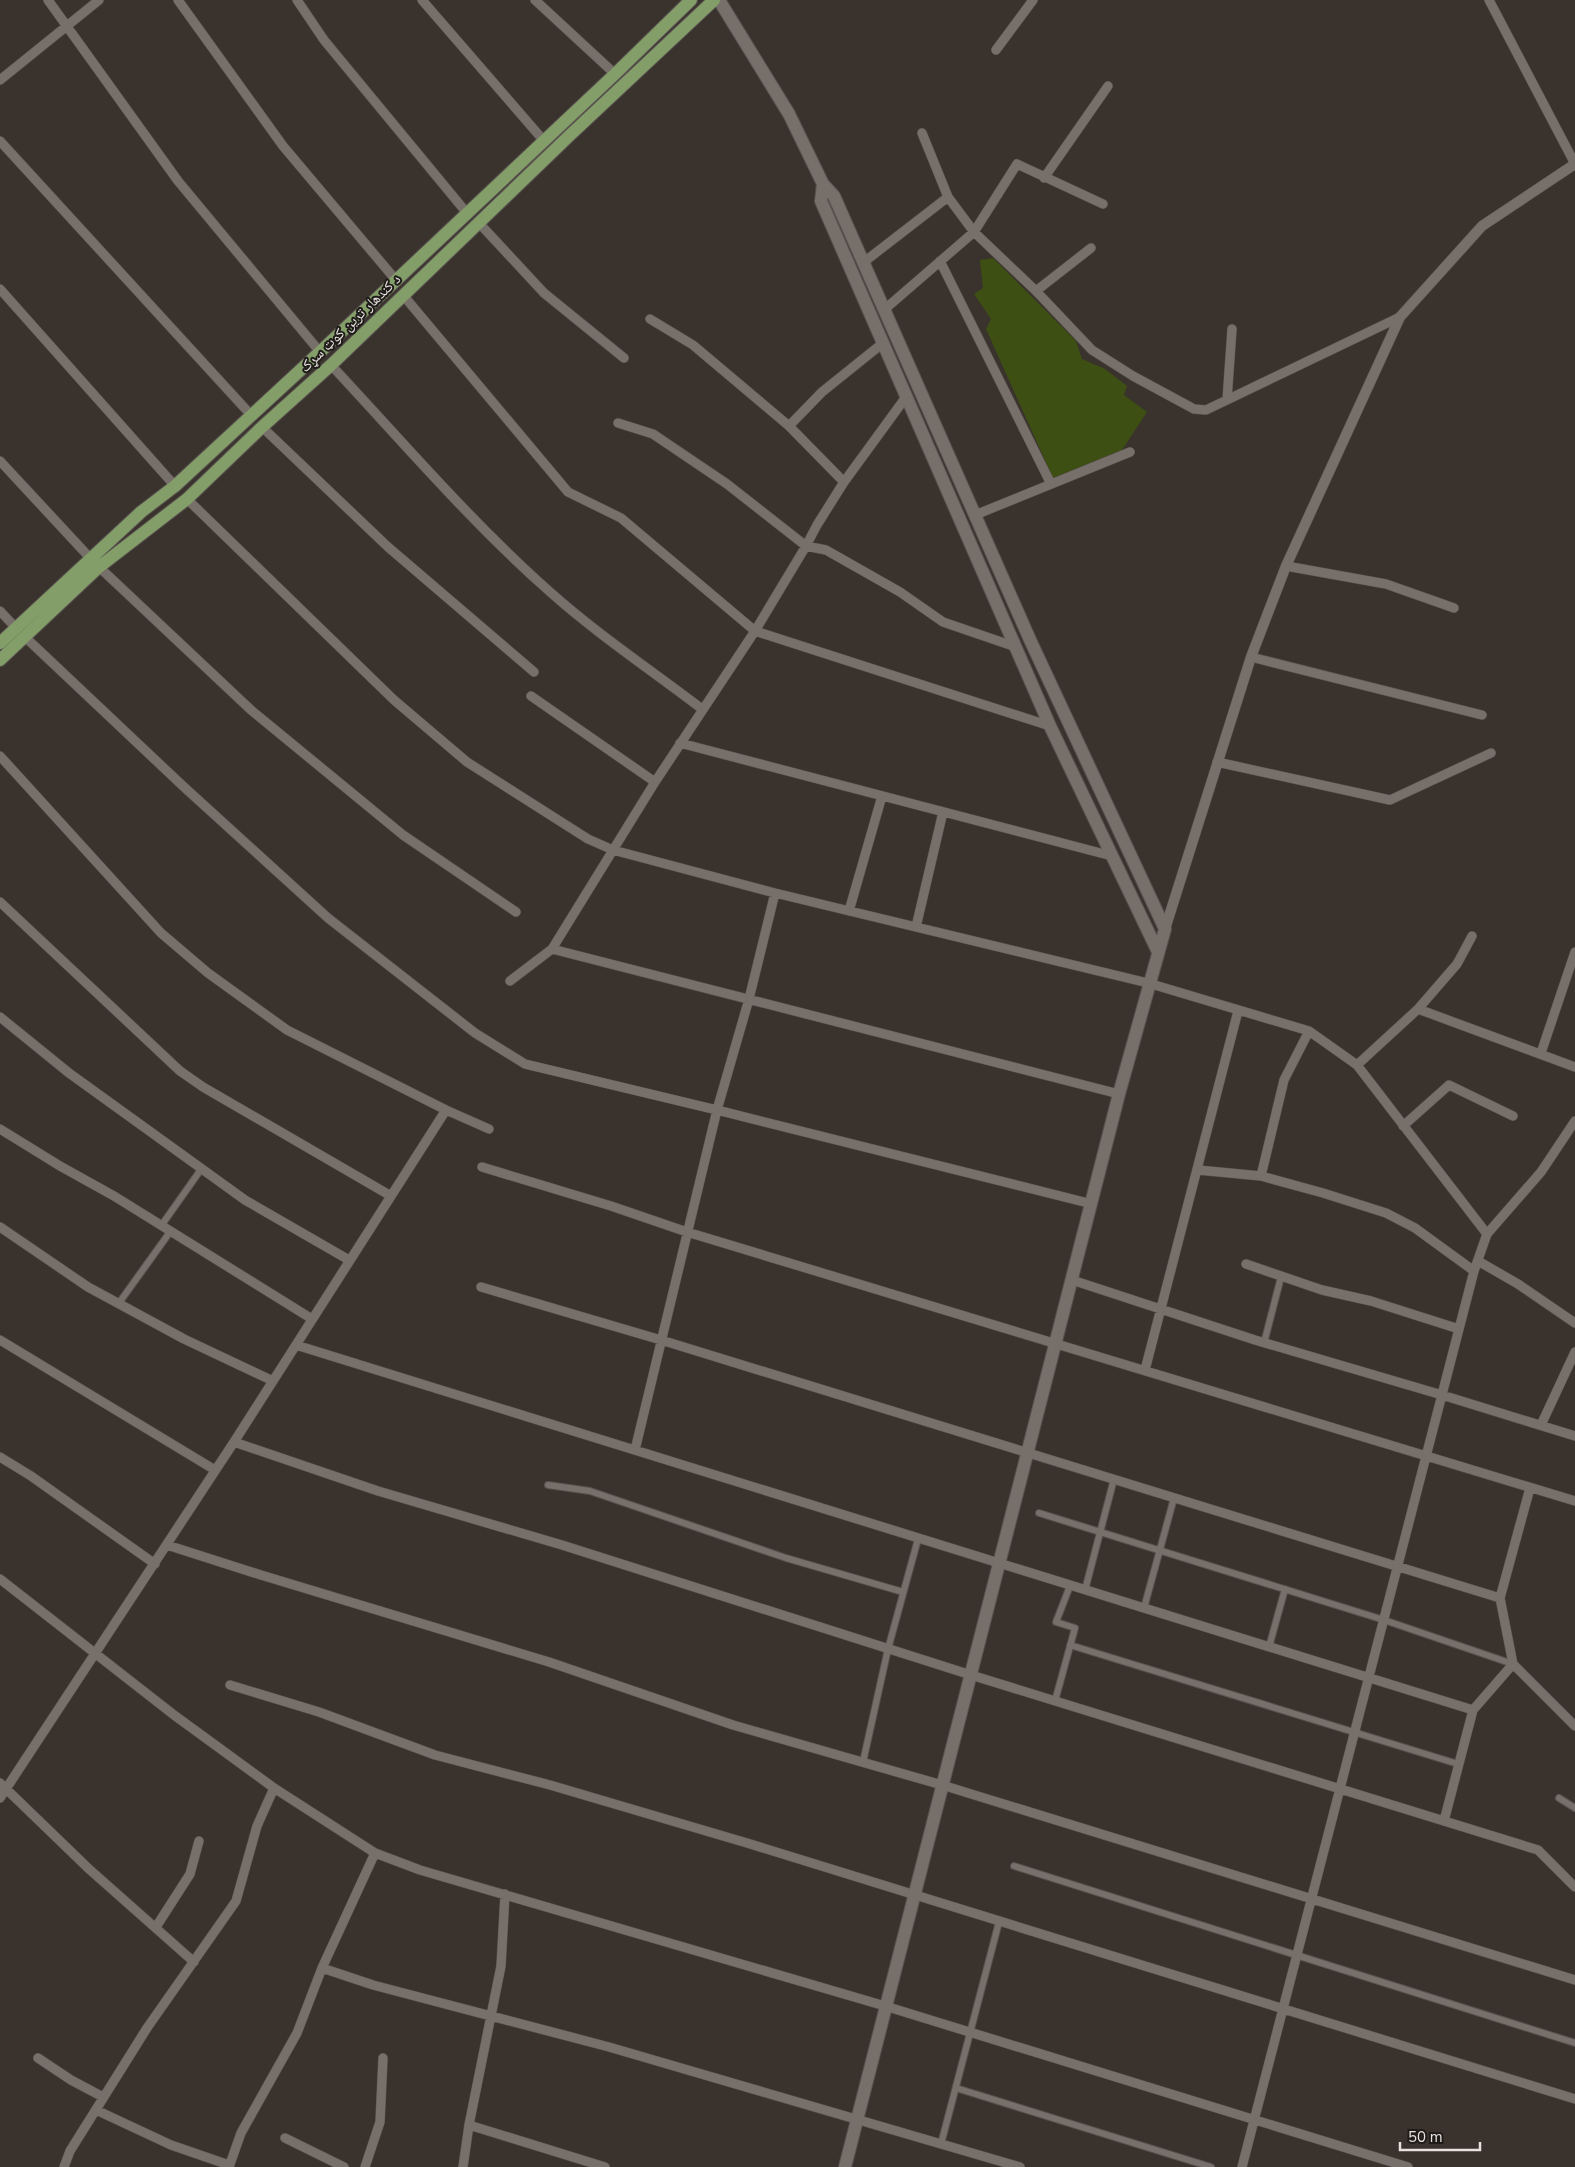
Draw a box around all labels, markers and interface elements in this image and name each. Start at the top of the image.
street label: د کندهار ترين کوټ سړک [295,270,405,376]
scale bar [1400,2120,1480,2152]
text: 50 m [1408,2127,1443,2147]

